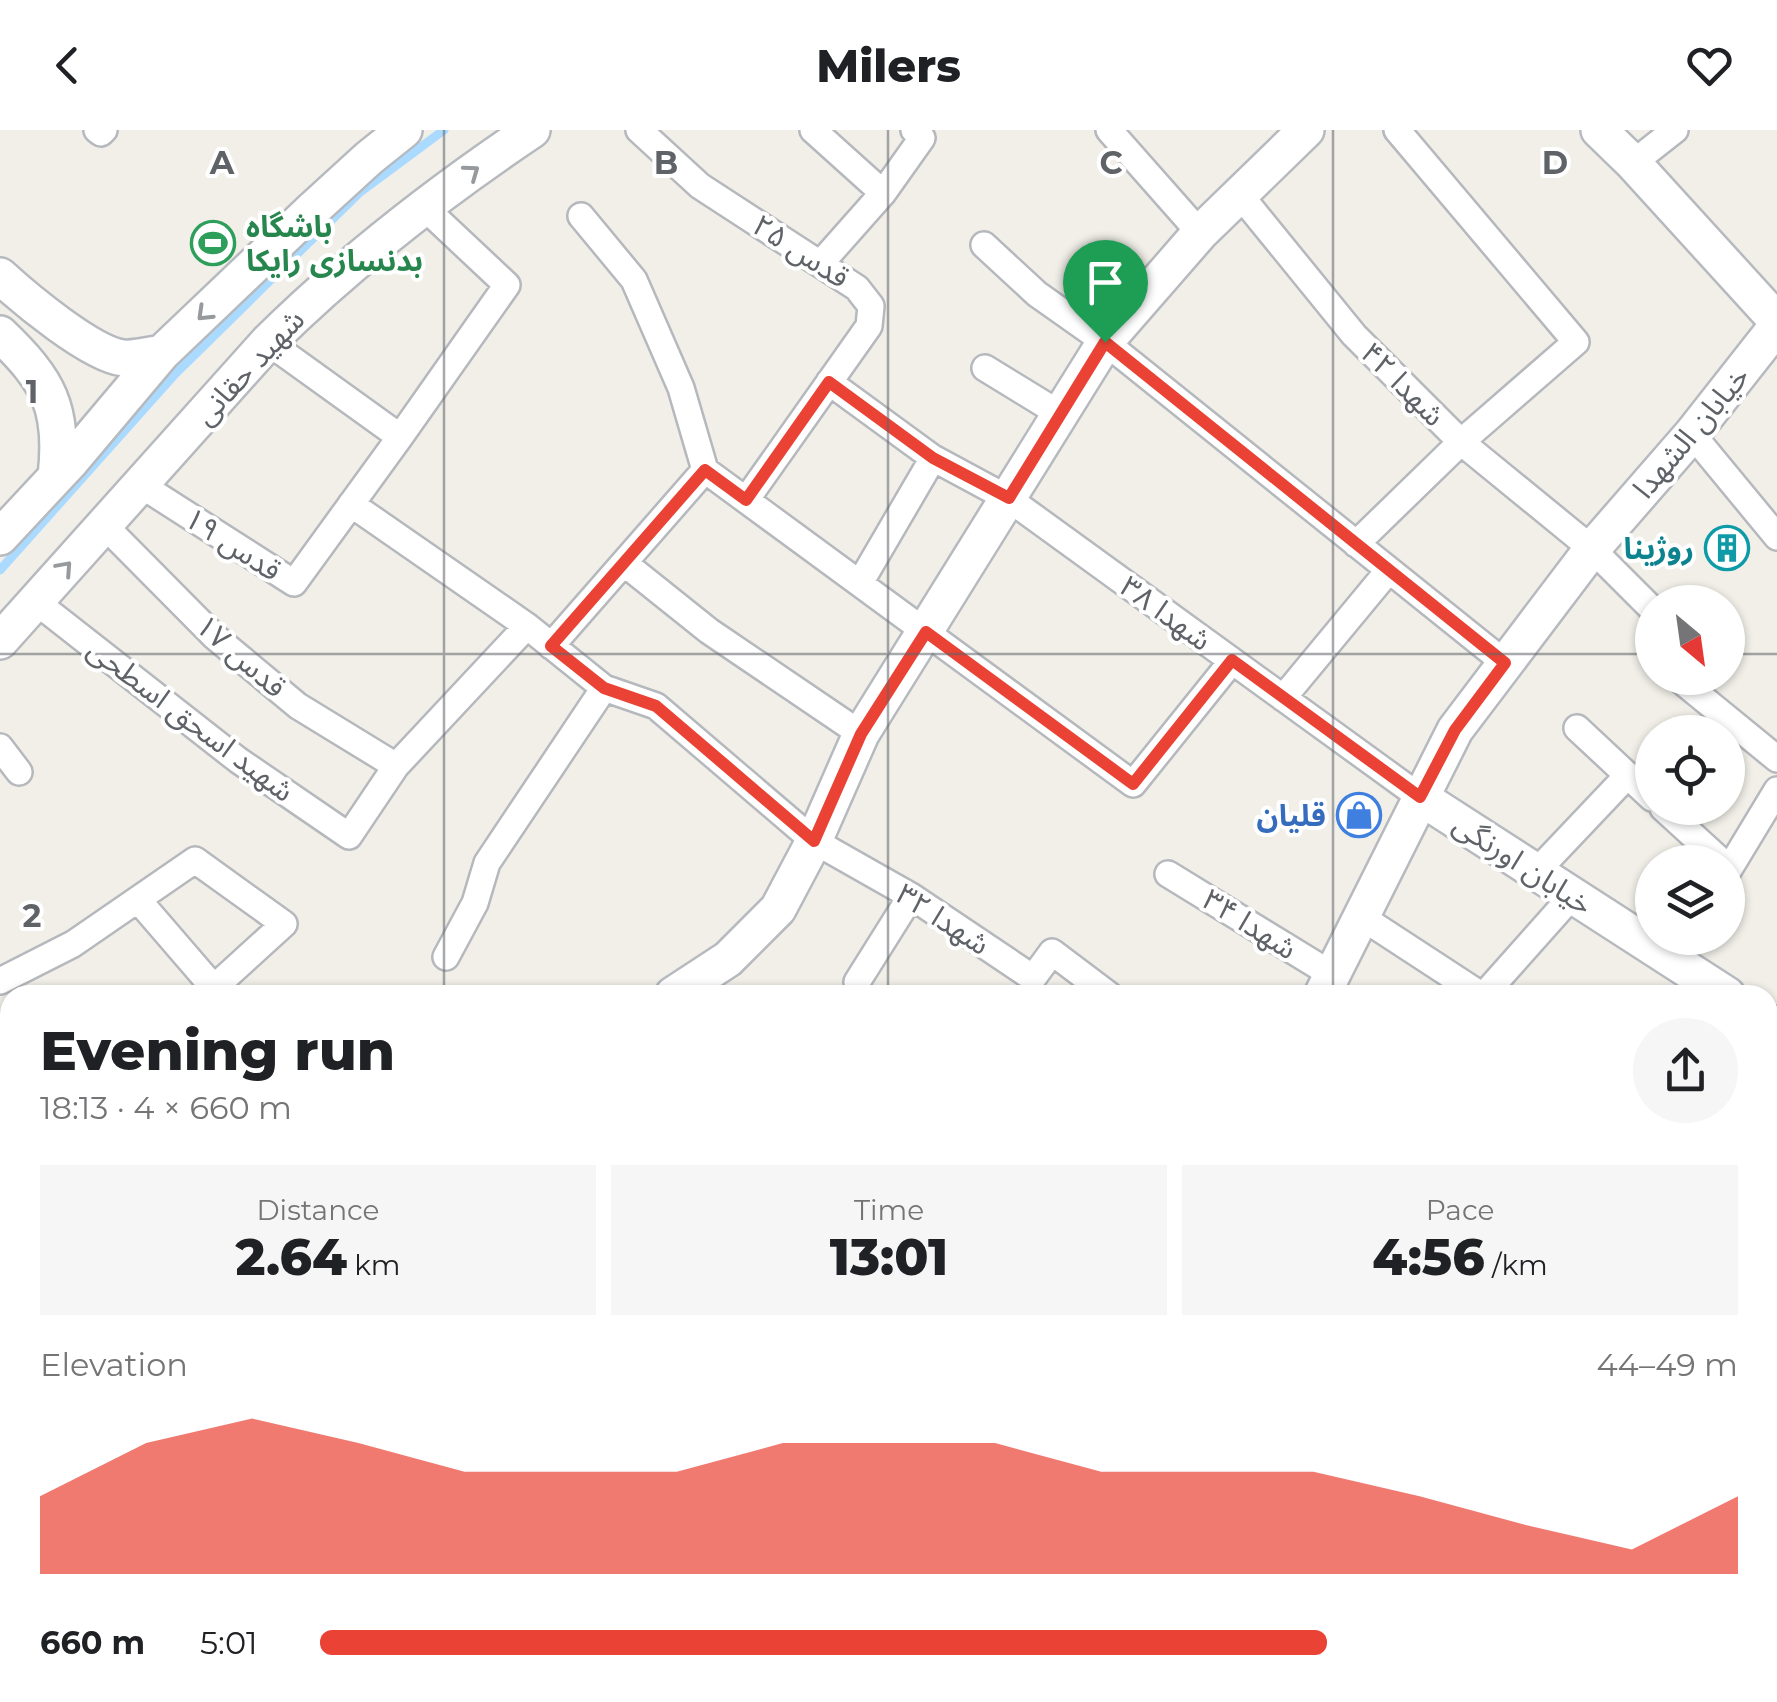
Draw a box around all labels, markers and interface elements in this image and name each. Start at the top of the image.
icon: back [40,38,95,93]
text: Milers [816,38,961,93]
icon: heart [1682,38,1737,93]
text: A [209,143,235,182]
text: B [654,143,678,182]
text: C [1099,143,1123,182]
text: D [1542,143,1568,182]
one-way arrow [461,166,480,184]
street label: قدس ۲۵ [746,206,856,296]
place label: باشگاه بدنسازی رایکا [246,208,423,279]
sports icon: باشگاه بدنسازی رایکا [190,220,236,266]
pin [1063,240,1148,343]
icon: arrive [1078,255,1133,310]
street label: شهید حقانی [186,301,312,433]
one-way arrow [197,302,215,320]
street label: شهدا ۴۲ [1353,334,1453,434]
street label: خیابان الشهدا [1625,358,1757,506]
text: 1 [26,372,38,411]
street label: قدس ۱۹ [178,499,288,589]
building icon: روژینا [1704,525,1750,571]
place label: روژینا [1624,530,1694,567]
one-way arrow [53,561,71,580]
street label: شهدا ۳۸ [1113,567,1219,659]
north arrow [1635,585,1745,695]
map controls [1635,585,1745,955]
street label: قدس ۱۷ [188,607,294,705]
street label: شهید اسحق اسطحی [81,630,301,810]
button: locate [1635,715,1745,825]
shop icon: قلیان [1336,792,1382,838]
place label: قلیان [1256,797,1326,834]
street label: خیابان اورنگی [1446,805,1600,923]
button: layers [1635,845,1745,955]
street label: شهدا ۳۲ [889,875,997,963]
street label: شهدا ۳۴ [1196,881,1304,967]
text: 2 [23,896,41,935]
text: Evening run [40,1017,395,1084]
button: share [1633,1018,1738,1123]
text: 18:13 · 4 × 660 m [40,1088,292,1127]
text: Distance [256,1193,380,1227]
text: Time [854,1193,924,1227]
text: Pace [1426,1193,1494,1227]
text: 2.64 [236,1227,347,1288]
text: 13:01 [830,1227,948,1288]
text: 4:56 [1372,1227,1485,1288]
text: km [347,1248,400,1282]
text: /km [1485,1248,1548,1282]
text: Elevation [40,1345,188,1384]
text: 44–49 m [1596,1345,1738,1384]
text: 660 m [40,1623,145,1662]
text: 5:01 [200,1623,258,1662]

